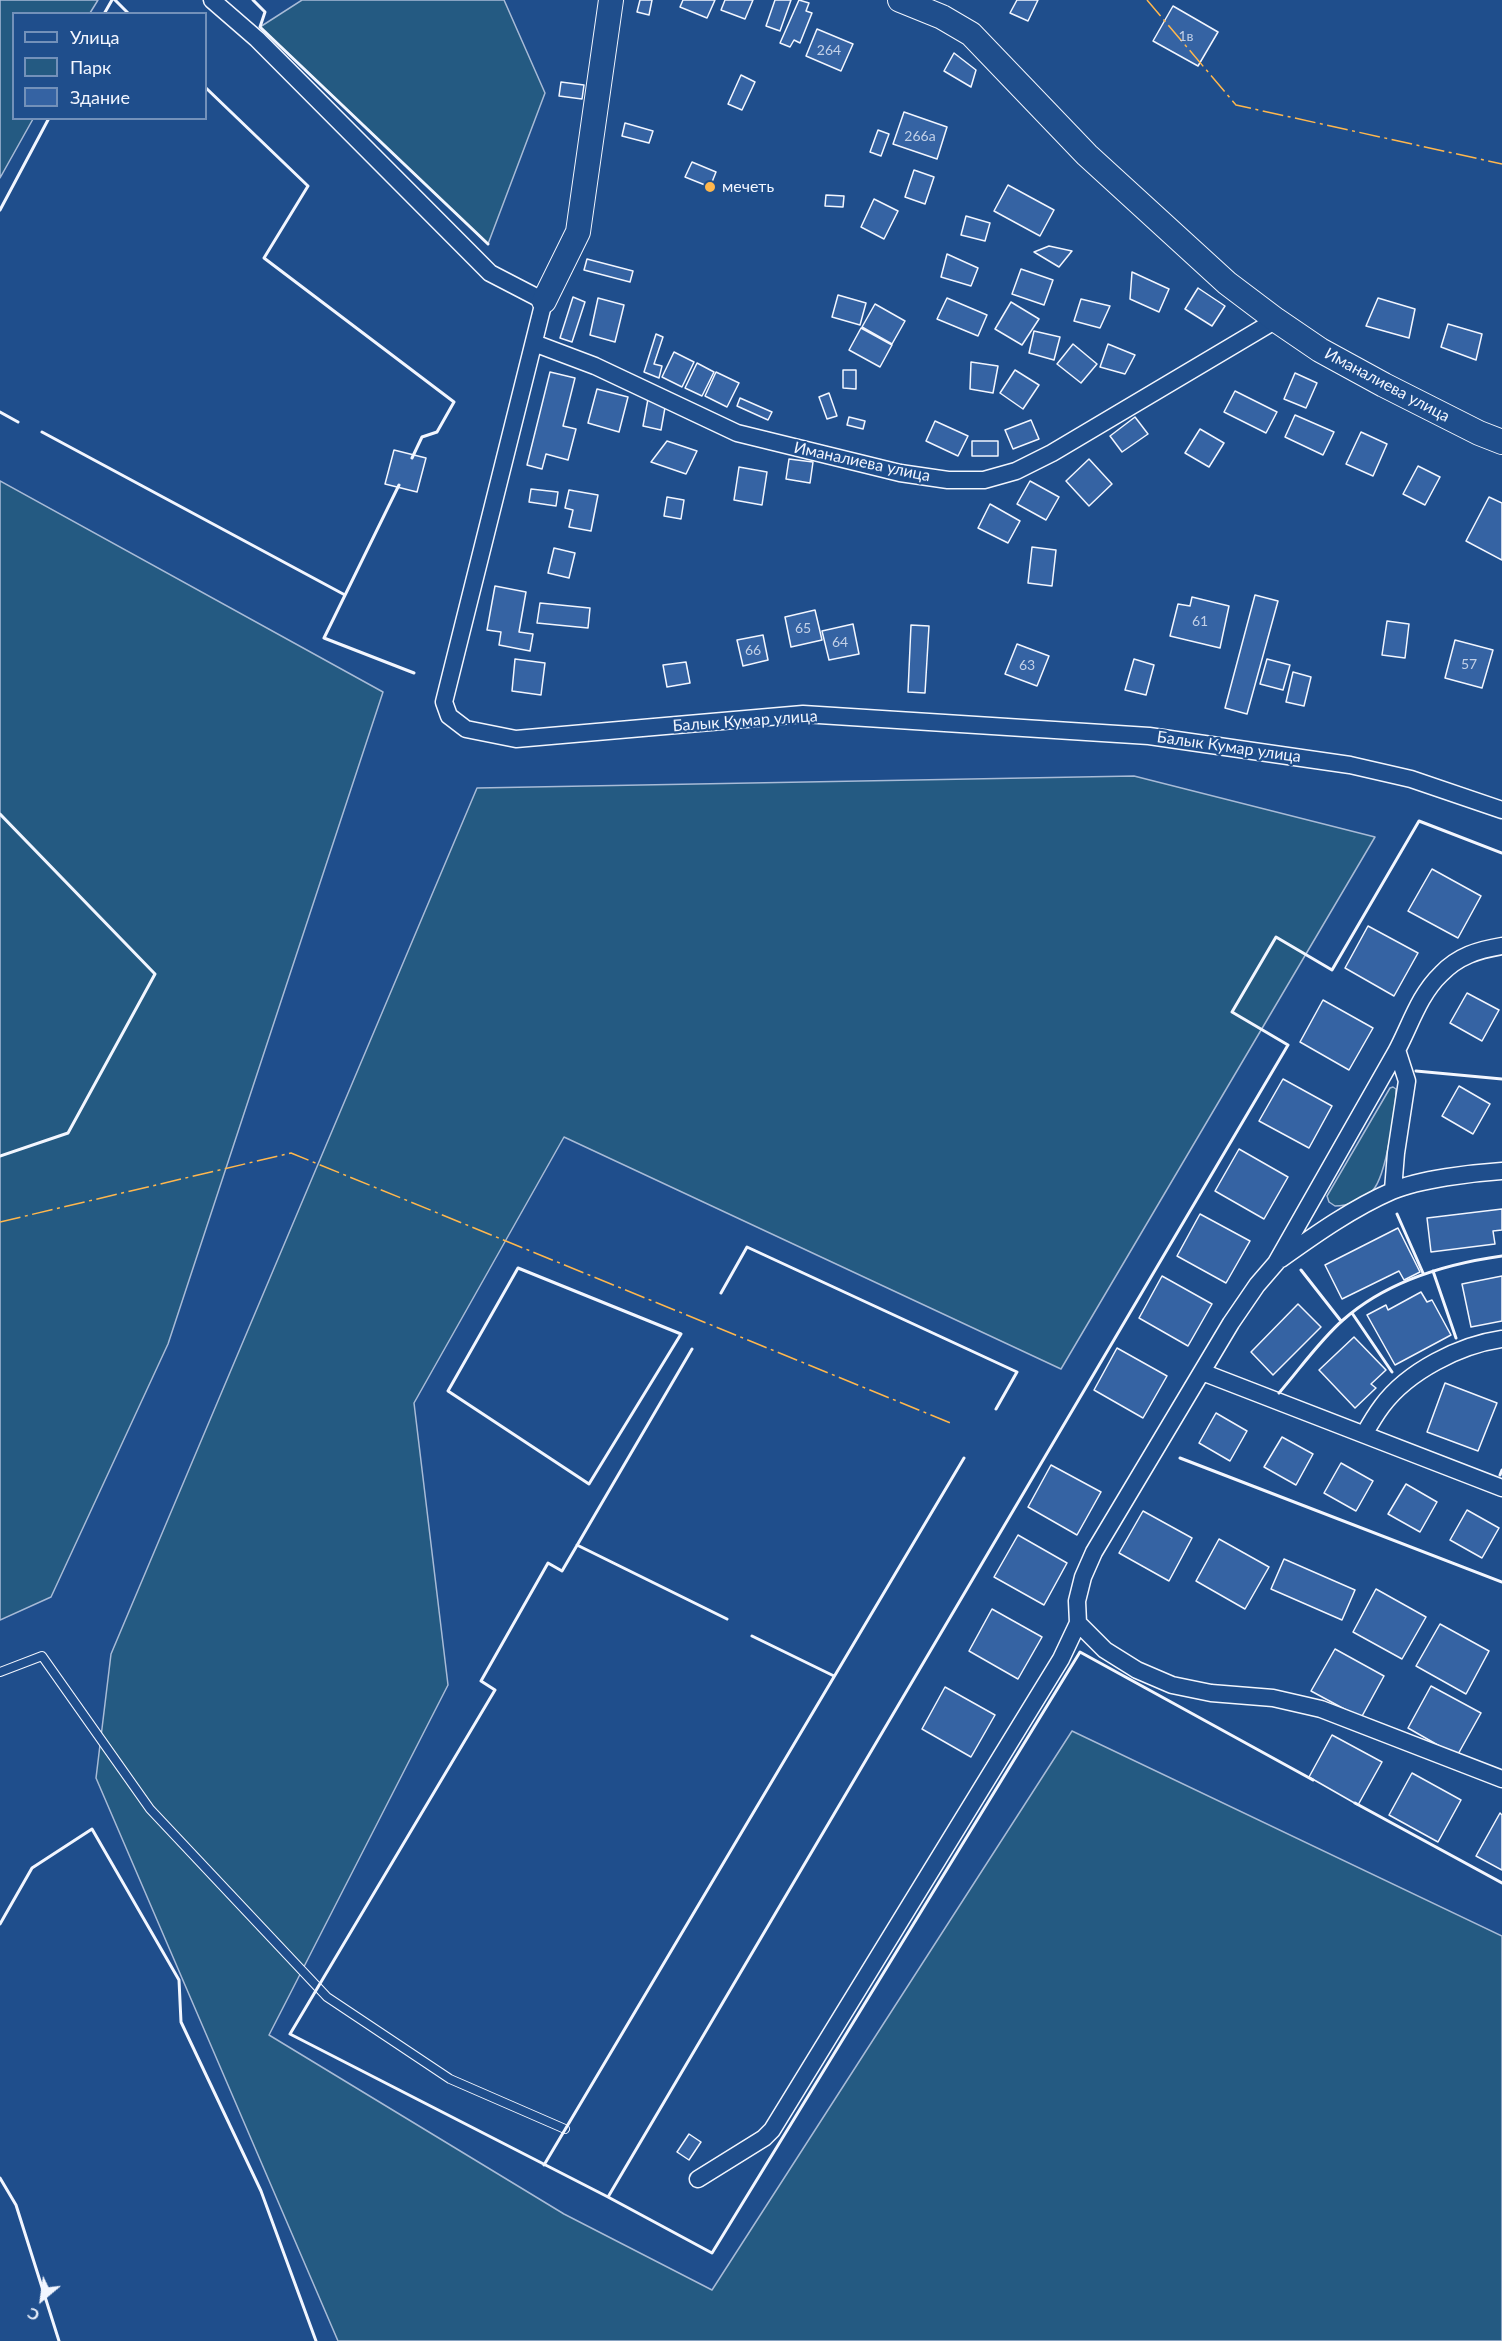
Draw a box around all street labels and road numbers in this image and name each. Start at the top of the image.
street label: Иманалиева улица [1321,344,1453,426]
street label: Иманалиева улица [792,438,932,486]
street label: Балык Кумар улица [672,706,818,736]
street label: Балык Кумар улица [1156,727,1302,767]

